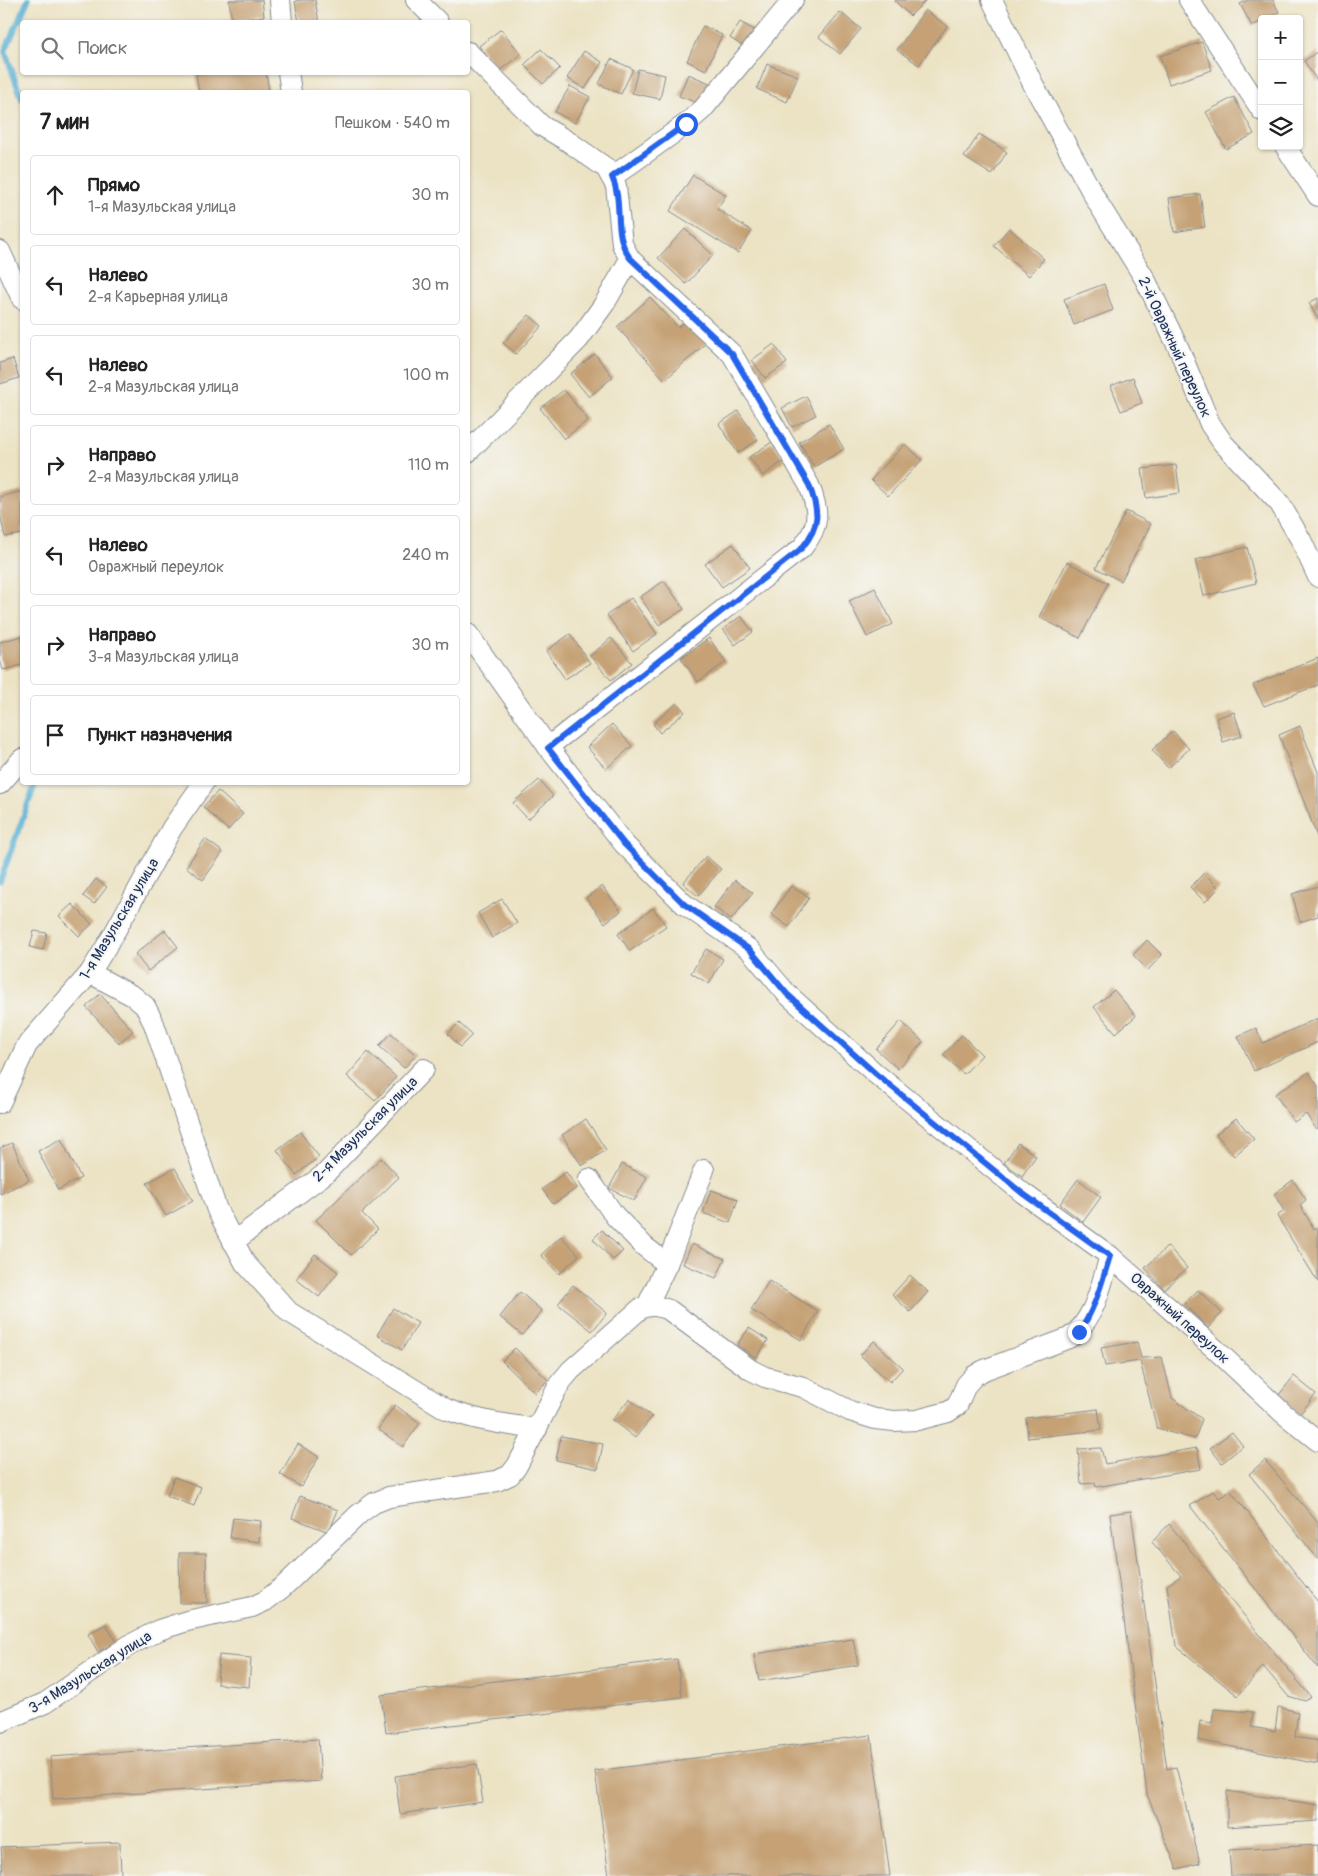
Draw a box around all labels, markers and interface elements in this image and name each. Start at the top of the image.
map controls [1258,15,1303,150]
button: + [1258,15,1303,60]
search box [20,20,470,75]
icon: search [38,34,66,62]
text: Поиск [78,36,128,60]
button: − [1258,60,1303,105]
button: layers [1258,105,1303,150]
text: 7 мин [40,109,89,136]
text: Пешком · 540 m [335,113,450,133]
route start [675,113,698,136]
text: Прямо [88,173,140,197]
icon: ahead [41,181,69,209]
text: 30 m [411,185,449,205]
text: 1-я Мазульская улица [88,197,236,217]
text: Налево [88,263,148,287]
icon: left [41,271,69,299]
street label: 2-й Овражный переулок [1134,274,1216,421]
text: 30 m [411,275,449,295]
text: 2-я Карьерная улица [88,287,228,307]
text: Налево [88,353,148,377]
icon: left [41,361,69,389]
text: 100 m [403,365,449,385]
text: 2-я Мазульская улица [88,377,239,397]
text: Направо [88,443,156,467]
icon: right [41,451,69,479]
text: 110 m [408,455,449,475]
text: 2-я Мазульская улица [88,467,239,487]
text: Налево [88,533,148,557]
icon: left [41,541,69,569]
text: 240 m [402,545,449,565]
text: Овражный переулок [88,557,224,577]
text: Направо [88,623,156,647]
icon: right [41,631,69,659]
text: 30 m [411,635,449,655]
text: 3-я Мазульская улица [88,647,239,667]
icon: arrive [41,721,69,749]
text: Пункт назначения [88,723,232,747]
street label: 1-я Мазульская улица [76,855,163,984]
street label: 2-я Мазульская улица [309,1073,422,1186]
street label: Овражный переулок [1126,1269,1234,1368]
route end [1068,1321,1091,1344]
street label: 3-я Мазульская улица [25,1627,155,1718]

